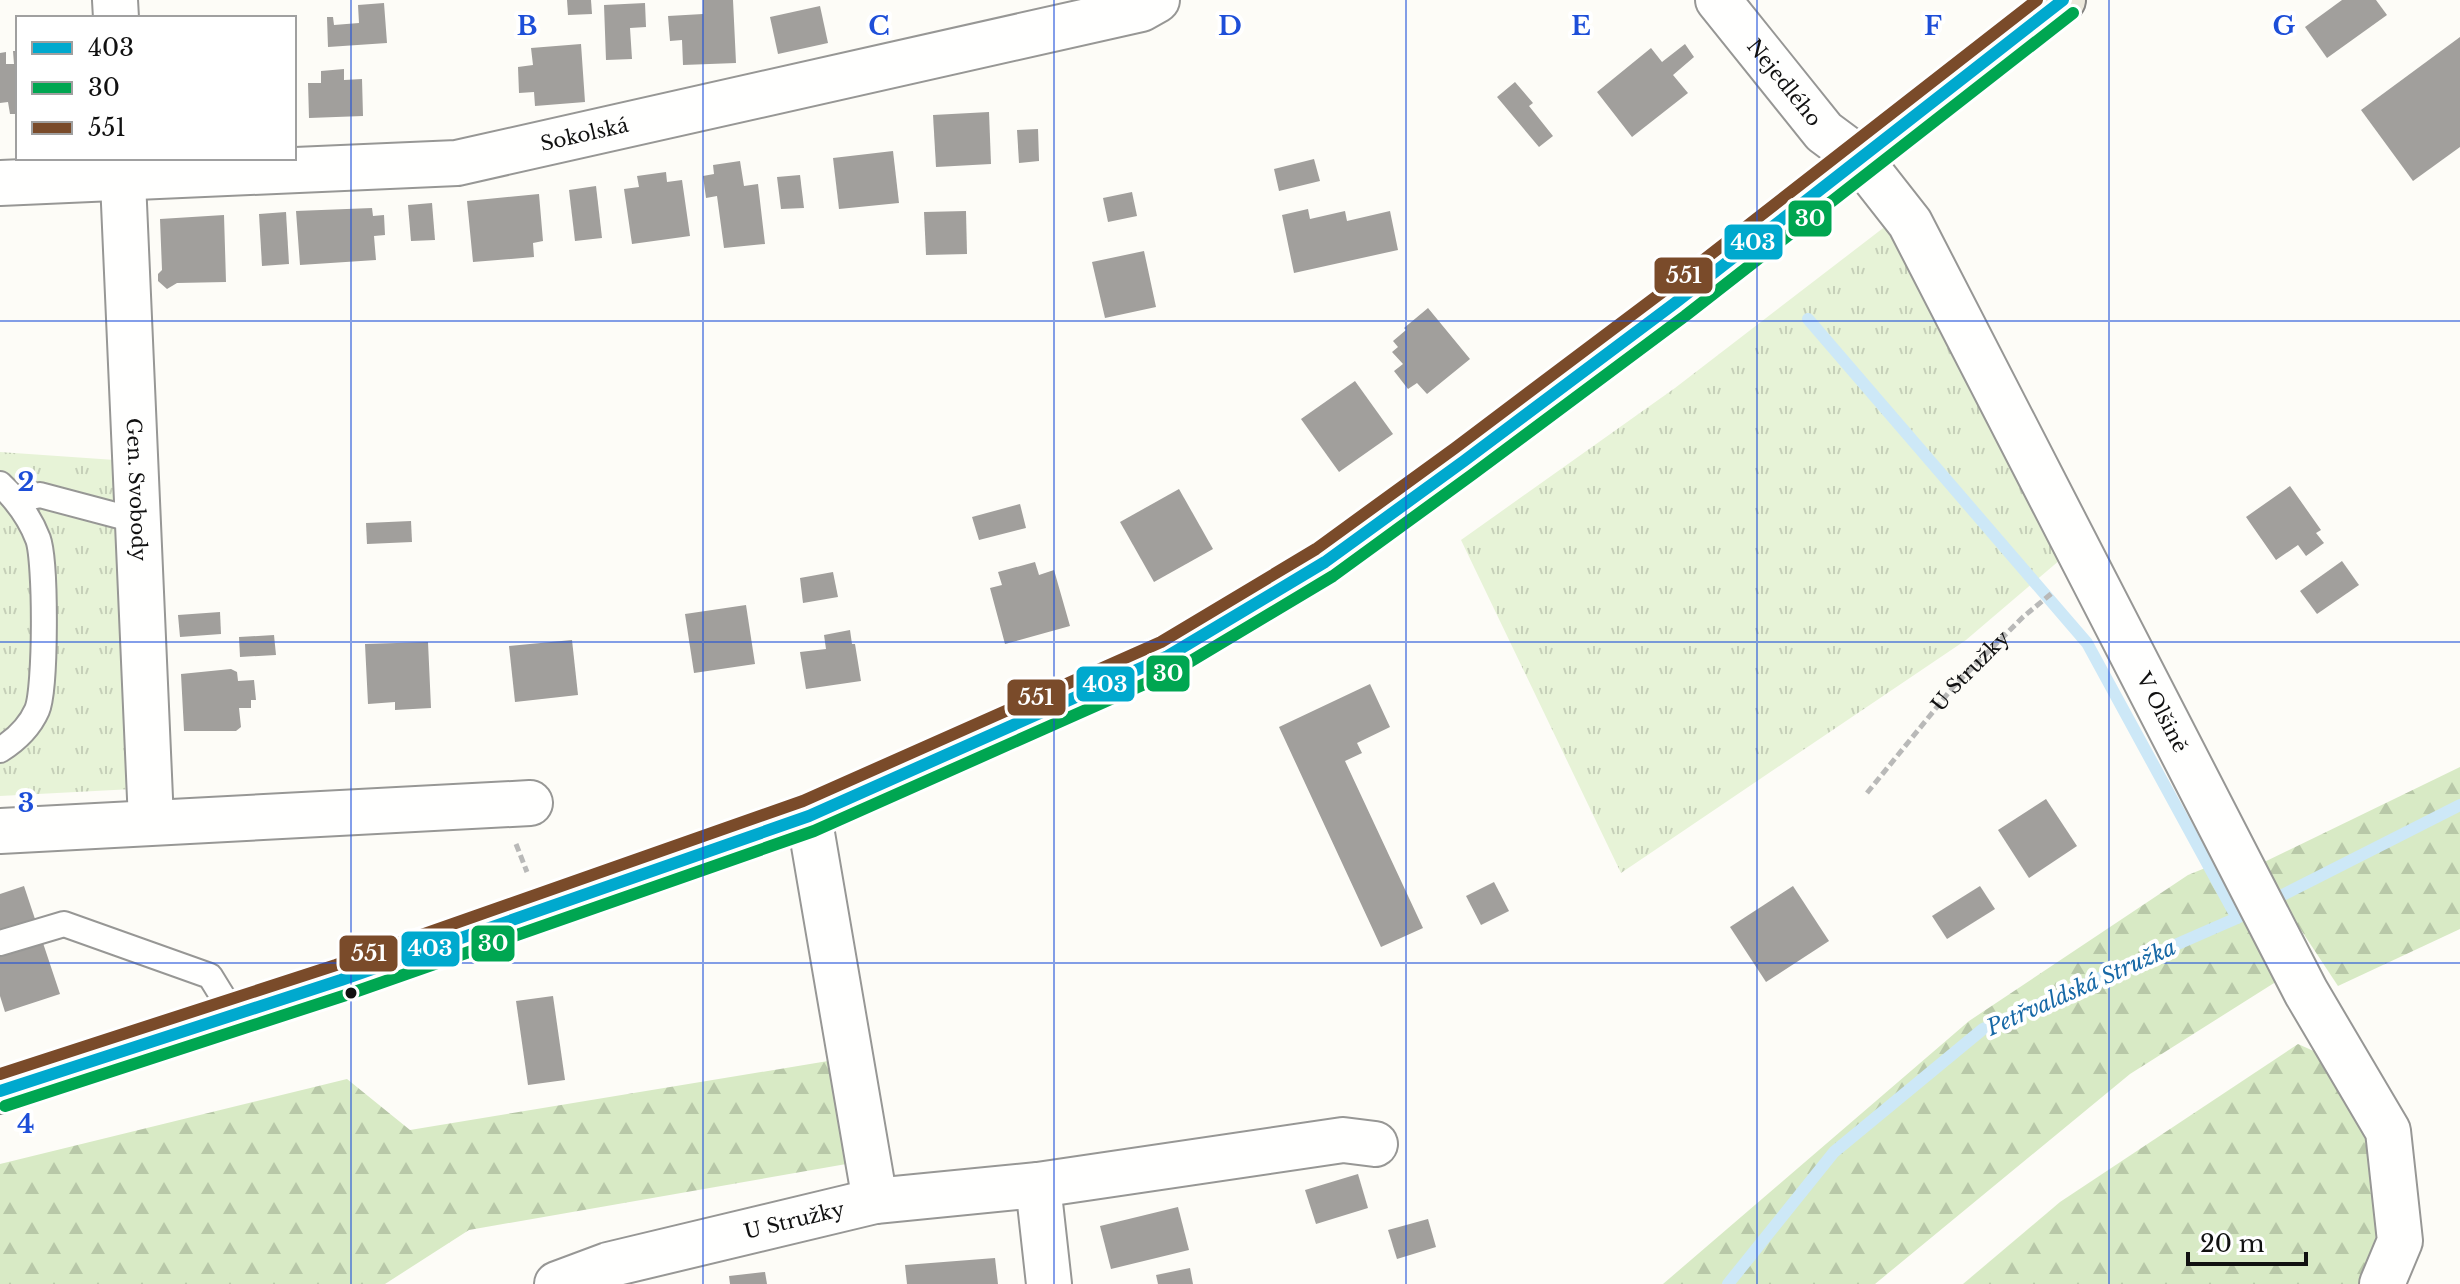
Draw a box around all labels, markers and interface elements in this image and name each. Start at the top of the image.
text: B [517,10,537,42]
text: C [868,10,890,42]
text: D [1218,10,1242,42]
text: E [1571,10,1591,42]
text: F [1924,10,1942,42]
text: G [2273,10,2296,42]
legend [16,16,296,160]
text: 403 [88,33,134,62]
street label: Nejedlého [1742,34,1827,131]
text: 30 [88,73,120,102]
text: 551 [88,113,126,142]
street label: Sokolská [538,113,632,156]
line badge: 30 [1787,199,1833,238]
text: 30 [1795,205,1825,232]
line badge: 403 [1723,223,1784,261]
text: 403 [1730,229,1776,256]
line badge: 551 [1653,256,1714,295]
text: 551 [1666,262,1702,289]
street label: Gen. Svobody [121,418,152,562]
text: 2 [18,466,34,498]
street label: U Stružky [1926,625,2015,716]
line badge: 30 [1145,654,1191,693]
text: 30 [1153,660,1183,687]
line badge: 403 [1075,665,1136,703]
street label: V Olšině [2131,667,2193,757]
text: 403 [1082,671,1128,698]
line badge: 551 [1006,678,1067,717]
text: 551 [1018,684,1054,711]
text: 3 [18,787,34,819]
line badge: 30 [470,924,516,963]
line badge: 403 [400,930,461,968]
text: 30 [478,930,508,957]
line badge: 551 [338,934,399,973]
water label: Petřvaldská Stružka [1981,934,2180,1042]
text: 403 [407,935,453,962]
text: 551 [351,940,387,967]
unlabelled marker [343,985,359,1001]
text: 4 [17,1108,35,1140]
street label: U Stružky [742,1197,847,1244]
scale bar [2188,1216,2306,1266]
text: 20 m [2200,1229,2265,1258]

